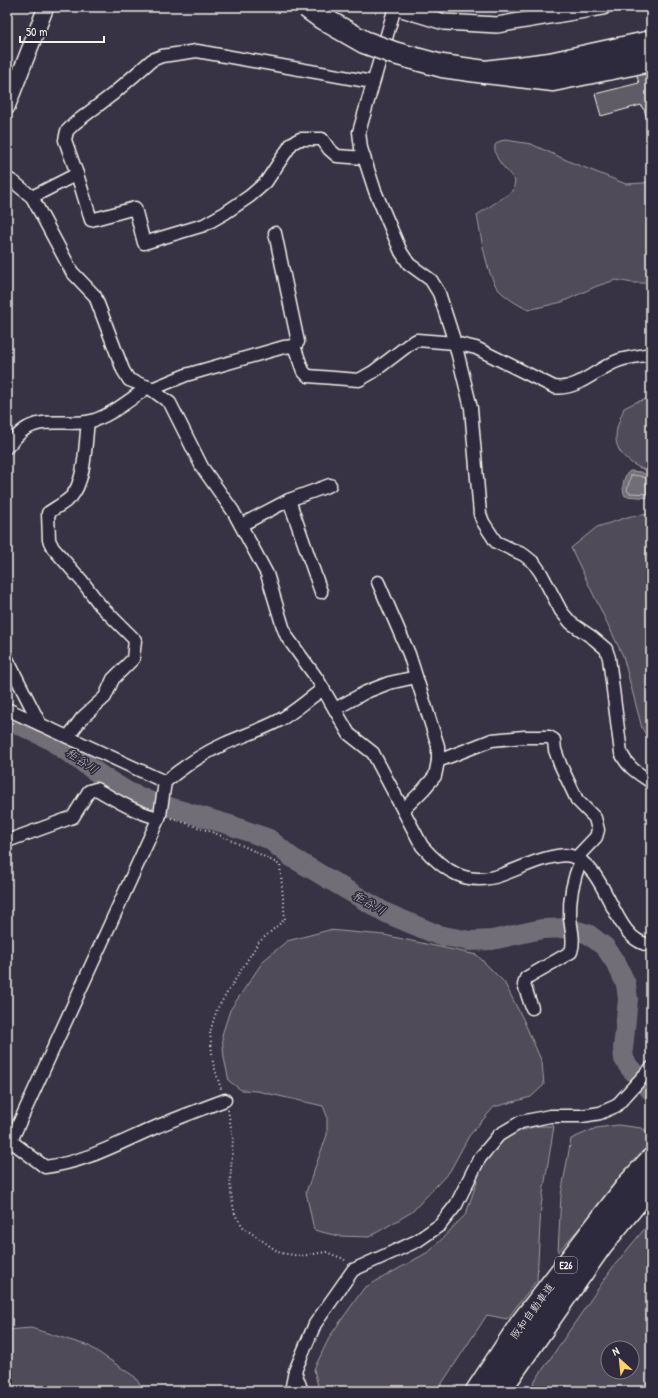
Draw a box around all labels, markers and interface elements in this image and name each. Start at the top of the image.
scale bar [20,18,104,44]
text: 50 m [26,23,47,40]
water label: 秬谷川 [63,743,102,778]
water label: 秬谷川 [349,886,389,919]
road number: E26 [555,1257,577,1273]
street label: 阪和自動車道 [507,1280,557,1342]
north arrow [600,1340,640,1380]
text: N [610,1343,621,1359]

